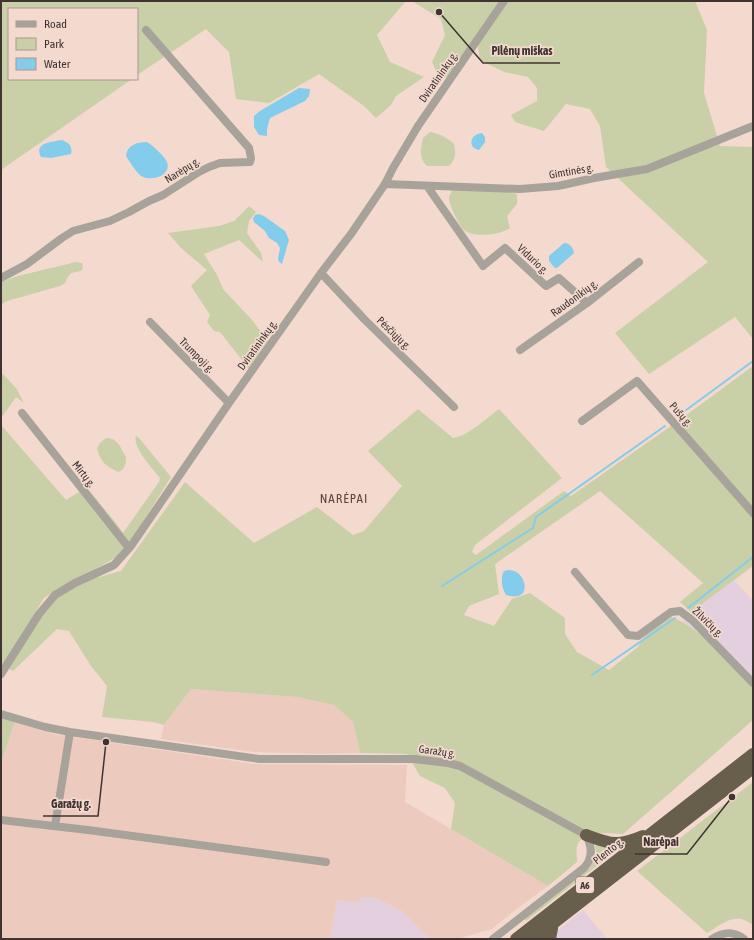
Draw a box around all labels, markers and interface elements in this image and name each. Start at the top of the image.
legend [8,8,138,80]
text: Road [44,17,67,31]
text: Park [44,37,65,51]
callout: Pilėnų miškas [483,39,560,63]
text: Pilėnų miškas [491,44,553,58]
street label: Dviratininkų g. [416,50,460,104]
text: Water [44,57,71,71]
street label: Narėpų g. [162,155,202,185]
street label: Gimtinės g. [548,161,594,181]
street label: Vidurio g. [515,242,551,276]
street label: Raudonikių g. [548,277,600,319]
street label: Pėsčiųjų g. [375,314,413,352]
street label: Dviratininkų g. [235,318,279,372]
street label: Trumpoji g. [177,335,217,375]
street label: Pušų g. [667,400,695,428]
street label: Mirtų g. [70,459,98,489]
district label: NARĖPAI [320,491,368,506]
street label: Žilvičių g. [690,605,726,639]
street label: Garažų g. [418,743,456,759]
callout: Garažų g. [43,792,98,816]
text: Garažų g. [51,797,91,811]
callout: Narėpai [635,830,687,854]
street label: Plento g. [591,835,625,866]
text: Narėpai [643,835,679,849]
road number: A6 [576,877,594,893]

